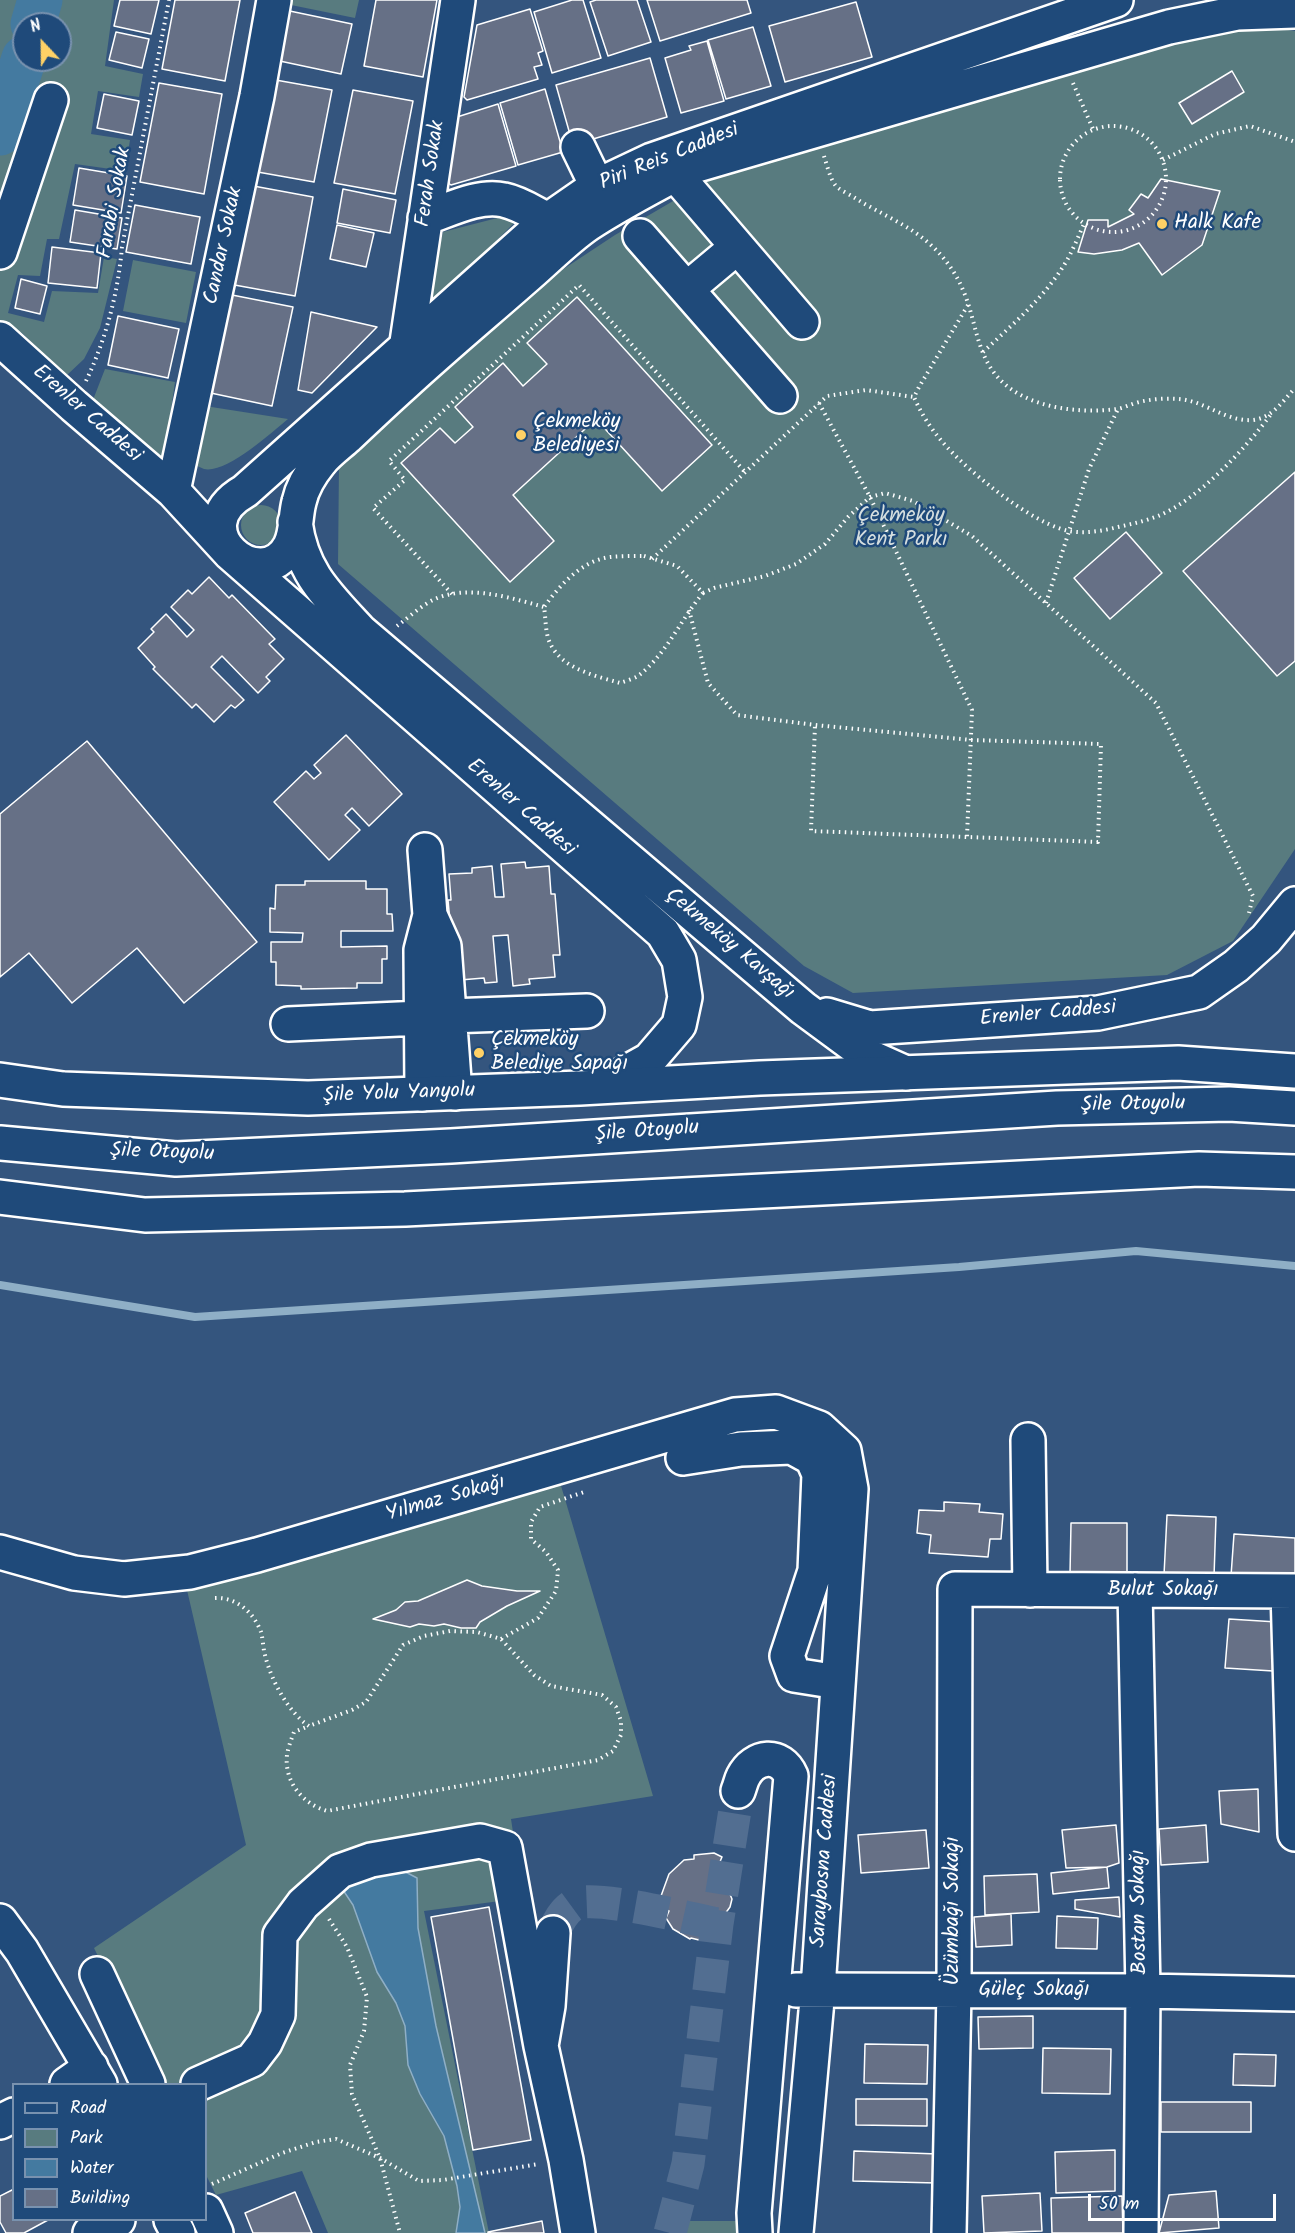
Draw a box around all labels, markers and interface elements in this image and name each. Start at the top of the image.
north arrow [12,12,72,72]
text: N [26,13,45,40]
street label: Ferah Sokak [412,119,452,229]
street label: Piri Reis Caddesi [597,119,743,197]
street label: Farabi Sokak [94,146,138,260]
street label: Candar Sokak [200,185,250,307]
place label: Halk Kafe [1174,211,1261,237]
marker: Halk Kafe [1155,217,1169,231]
street label: Erenler Caddesi [26,361,146,469]
place label: Çekmeköy Belediyesi [533,410,620,460]
marker: Çekmeköy Belediyesi [514,428,528,442]
park label: Çekmeköy Kent Parkı [854,504,948,554]
street label: Erenler Caddesi [460,755,580,863]
street label: Çekmeköy Kavşağı [659,884,799,1006]
street label: Erenler Caddesi [979,996,1117,1034]
place label: Çekmeköy Belediye Sapağı [491,1028,628,1078]
marker: Çekmeköy Belediye Sapağı [472,1046,486,1060]
street label: Şile Yolu Yanyolu [322,1080,476,1110]
street label: Şile Otoyolu [1081,1092,1185,1120]
street label: Şile Otoyolu [594,1117,700,1149]
street label: Şile Otoyolu [109,1140,215,1168]
street label: Yılmaz Sokağı [384,1471,508,1529]
street label: Bulut Sokağı [1108,1578,1218,1604]
street label: Saraybosna Caddesi [807,1774,845,1948]
street label: Üzümbağı Sokağı [941,1837,967,1985]
street label: Bostan Sokağı [1127,1849,1155,1975]
street label: Güleç Sokağı [978,1978,1090,2004]
legend [12,2083,207,2221]
text: Road [70,2094,106,2123]
text: Park [70,2124,103,2153]
text: Water [70,2154,114,2183]
scale bar [1091,2182,1278,2220]
text: Building [70,2184,130,2213]
text: 50 m [1099,2190,1139,2219]

